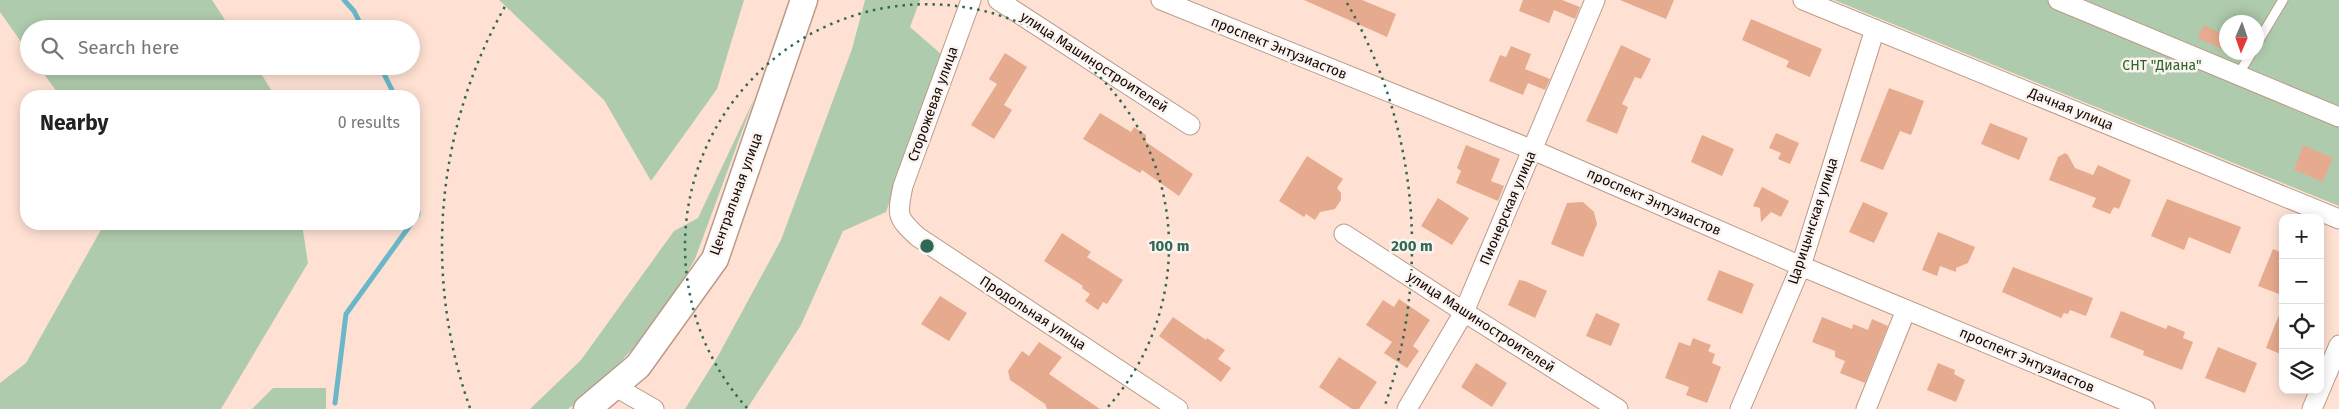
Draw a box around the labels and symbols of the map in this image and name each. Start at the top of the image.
street label: улица Машиностроителей [1017,8,1171,116]
street label: проспект Энтузиастов [1208,13,1350,83]
north arrow [2219,15,2264,60]
street label: Сторожевая улица [904,44,962,164]
park label: СНТ "Диана" [2122,57,2202,74]
street label: Дачная улица [2025,84,2116,134]
street label: Центральная улица [706,130,766,258]
street label: Пионерская улица [1476,148,1540,268]
street label: Царицынская улица [1784,156,1842,286]
street label: проспект Энтузиастов [1584,165,1724,239]
centre of rings [918,237,936,255]
text: 100 m [1149,237,1189,255]
text: 200 m [1391,237,1433,255]
street label: улица Машиностроителей [1404,268,1558,376]
street label: Продольная улица [977,272,1089,354]
street label: проспект Энтузиастов [1957,324,2097,396]

